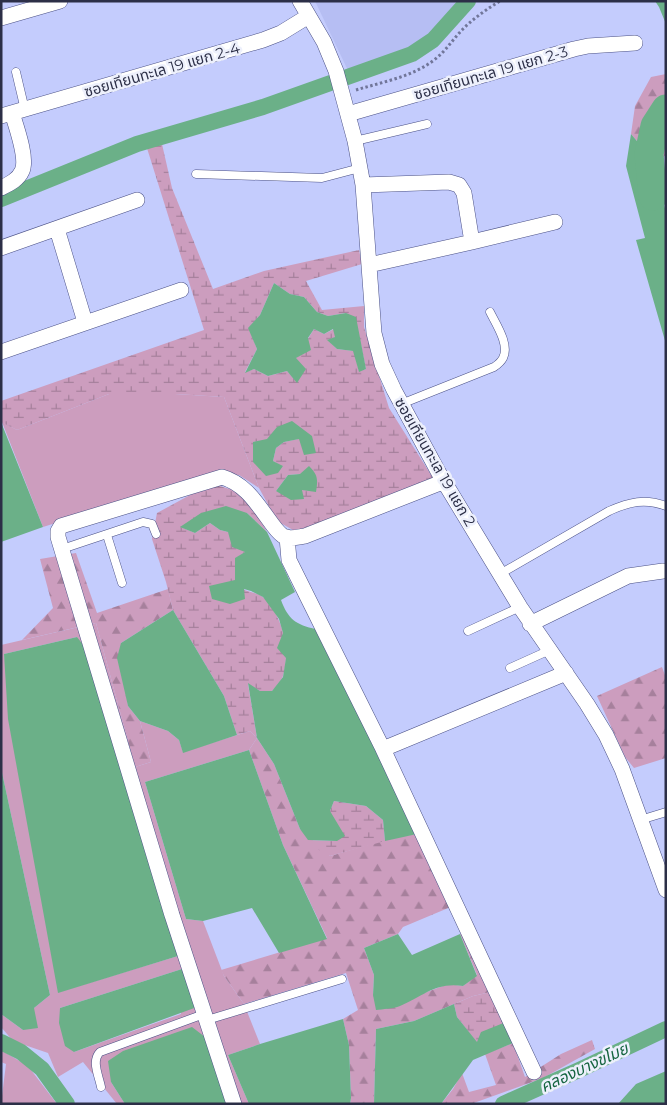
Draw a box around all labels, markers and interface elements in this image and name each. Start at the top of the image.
street label: ซอยเทียนทะเล 19 แยก 2-4 [82,38,242,101]
street label: ซอยเทียนทะเล 19 แยก 2-3 [412,41,570,104]
street label: ซอยเทียนทะเล 19 แยก 2 [391,394,480,529]
water label: คลองบางขโมย [537,1038,632,1096]

